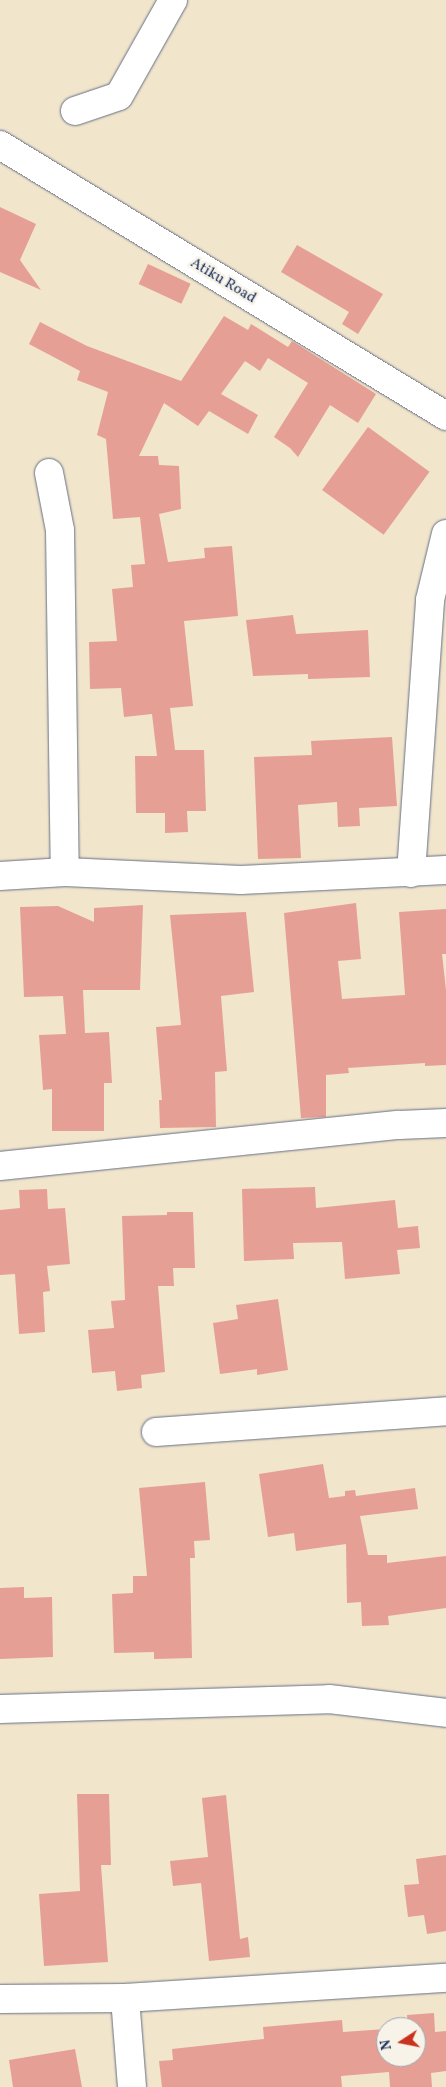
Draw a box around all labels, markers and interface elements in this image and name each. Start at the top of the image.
street label: Atiku Road [187,254,259,308]
north arrow [376,2017,426,2067]
text: N [376,2038,397,2052]

